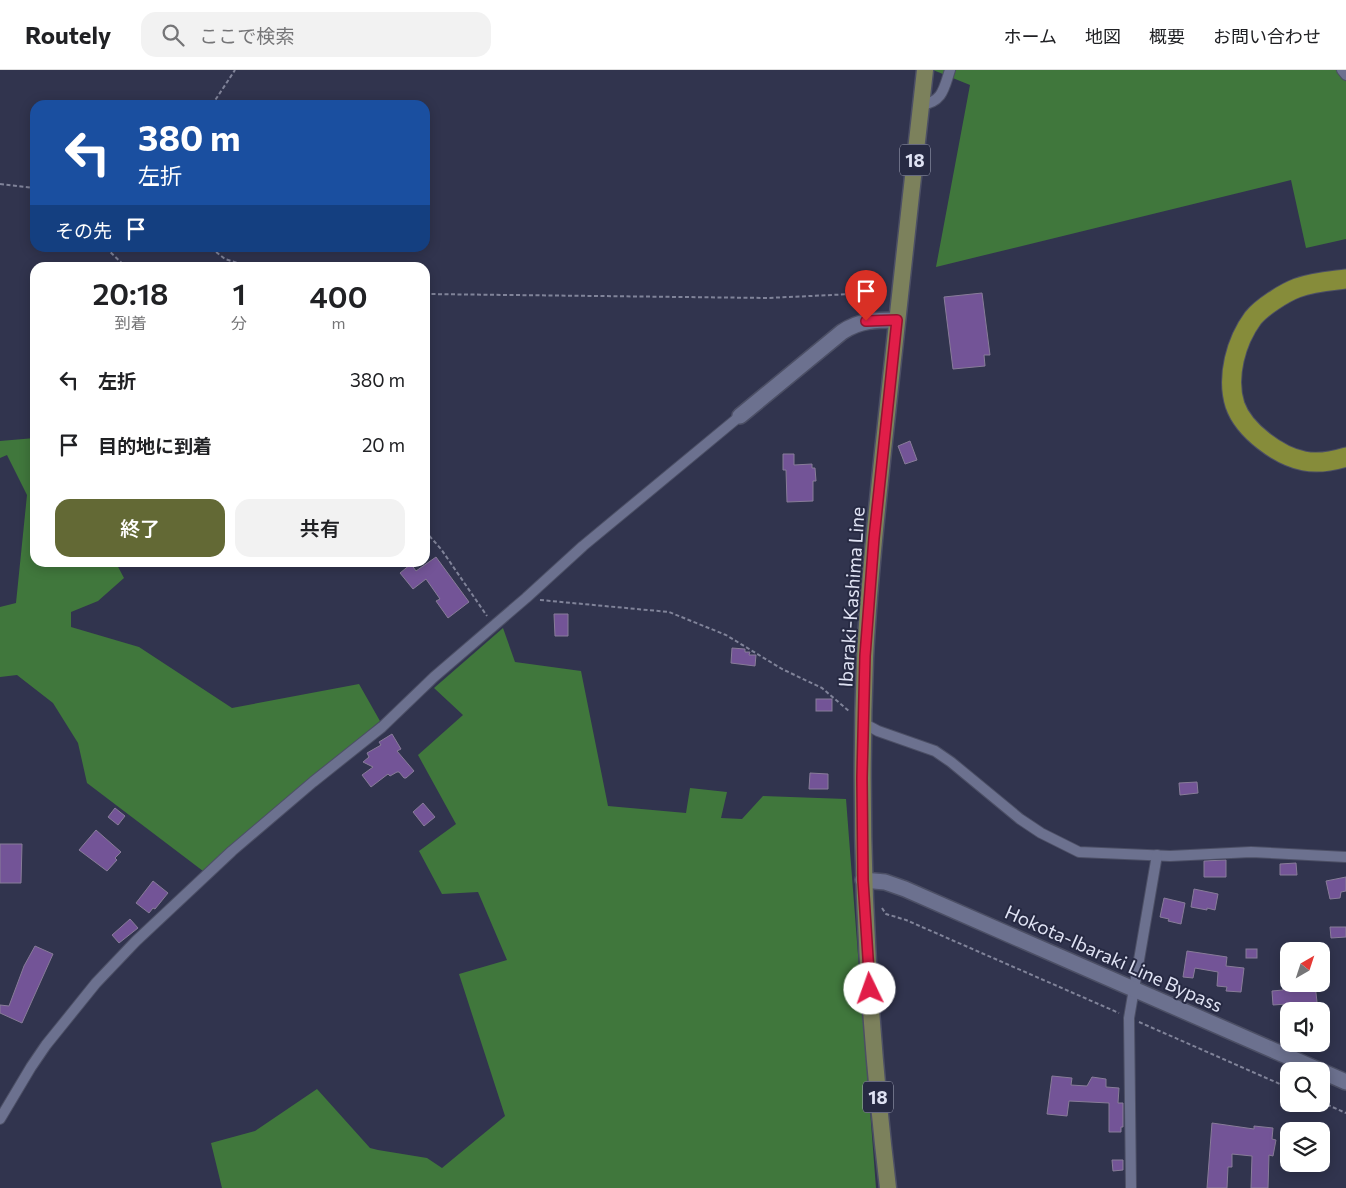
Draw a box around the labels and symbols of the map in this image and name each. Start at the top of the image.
road number: 18 [900,144,930,176]
pin [845,270,887,321]
street label: Ibaraki-Kashima Line [833,506,869,688]
street label: Hokota-Ibaraki Line Bypass [1002,900,1226,1016]
north arrow [1280,942,1330,992]
position arrow [843,962,895,1014]
road number: 18 [863,1082,893,1112]

